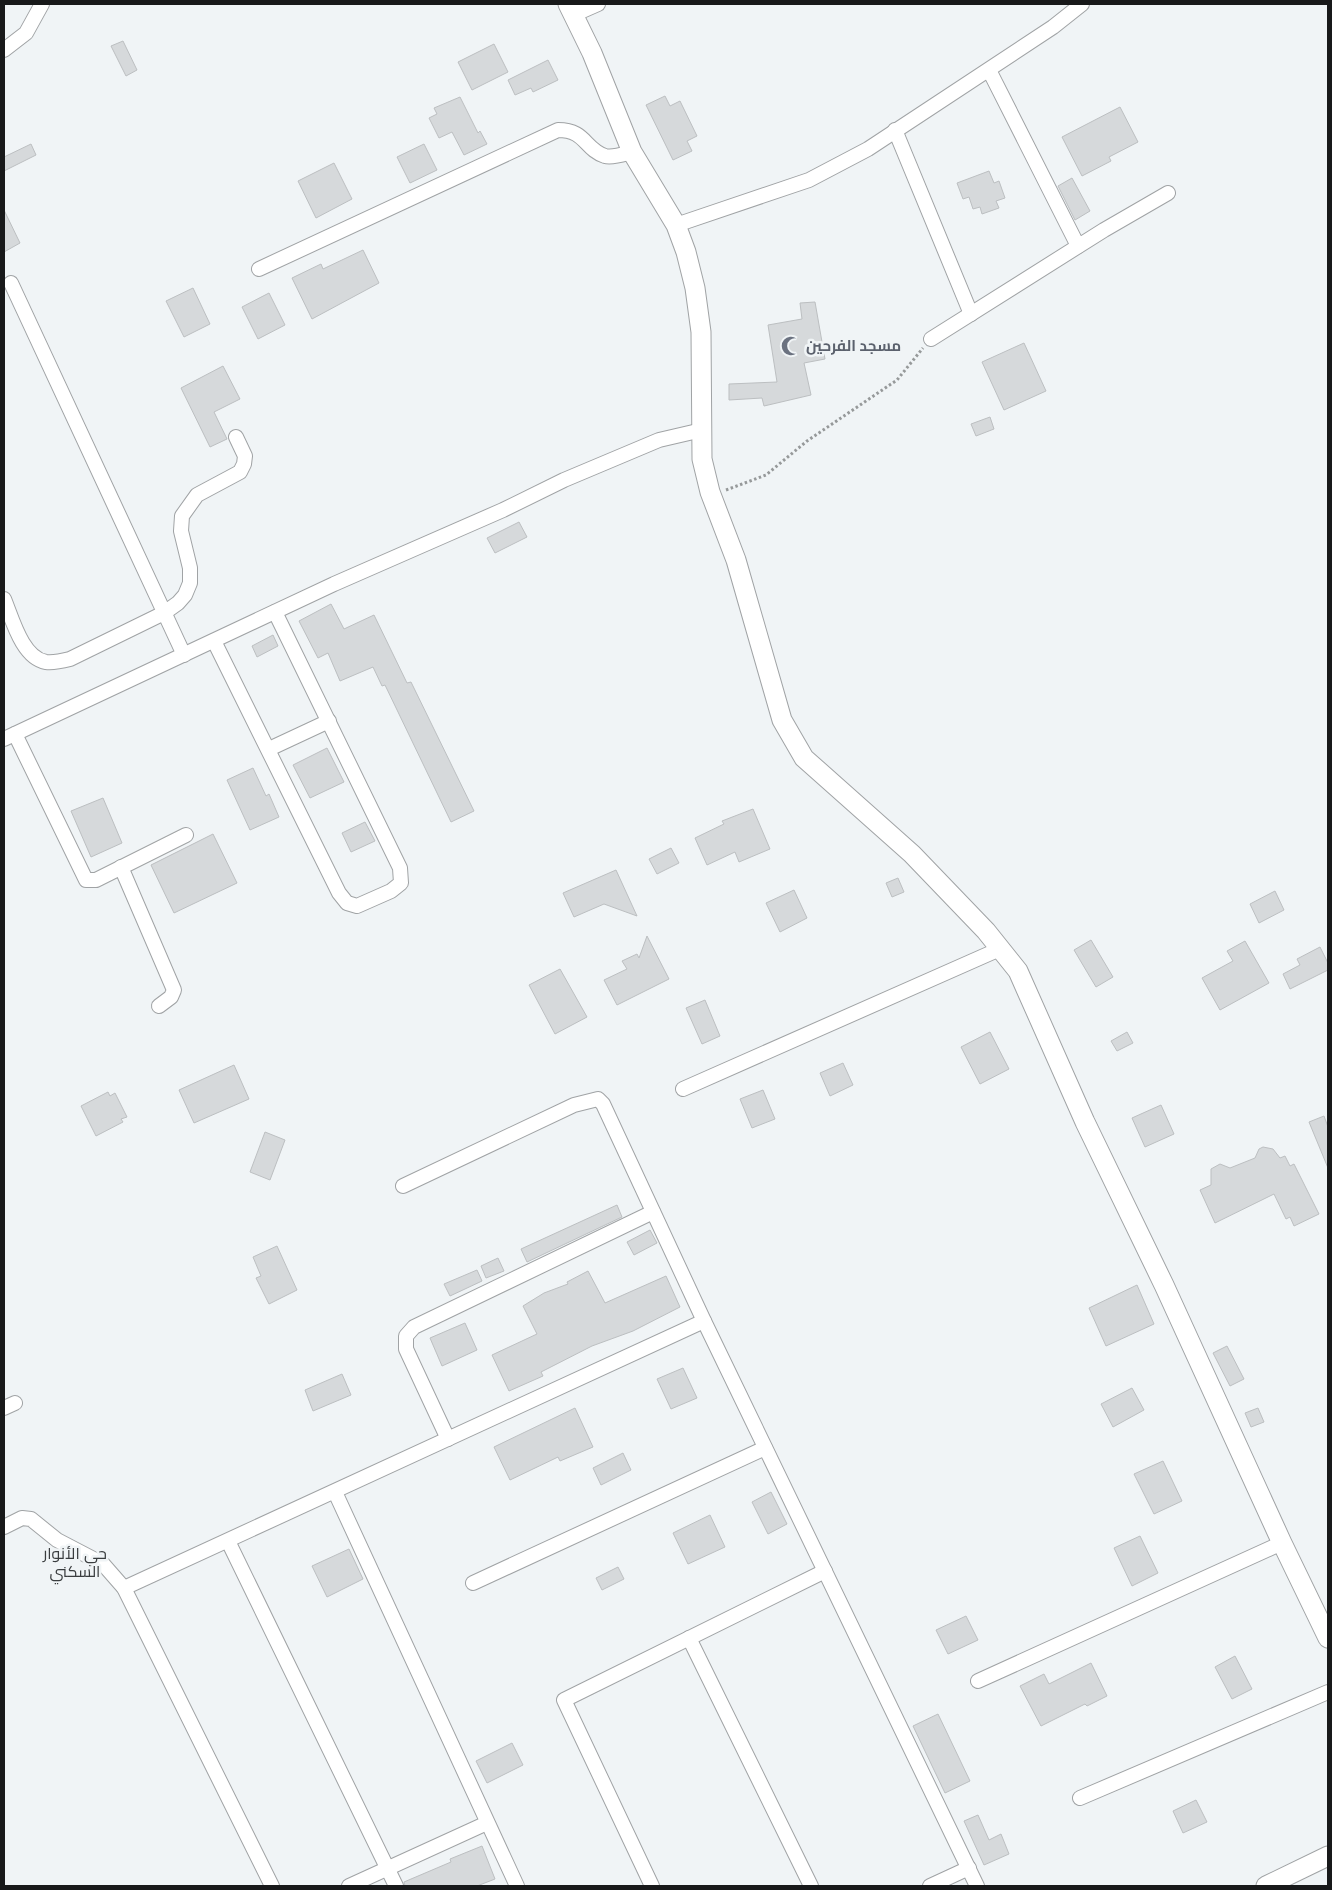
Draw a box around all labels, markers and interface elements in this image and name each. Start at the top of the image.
mosque icon: مسجد الفرحين [780,335,802,357]
place label: مسجد الفرحين [806,337,901,355]
district label: حي الأنوار السكني [42,1544,107,1585]

